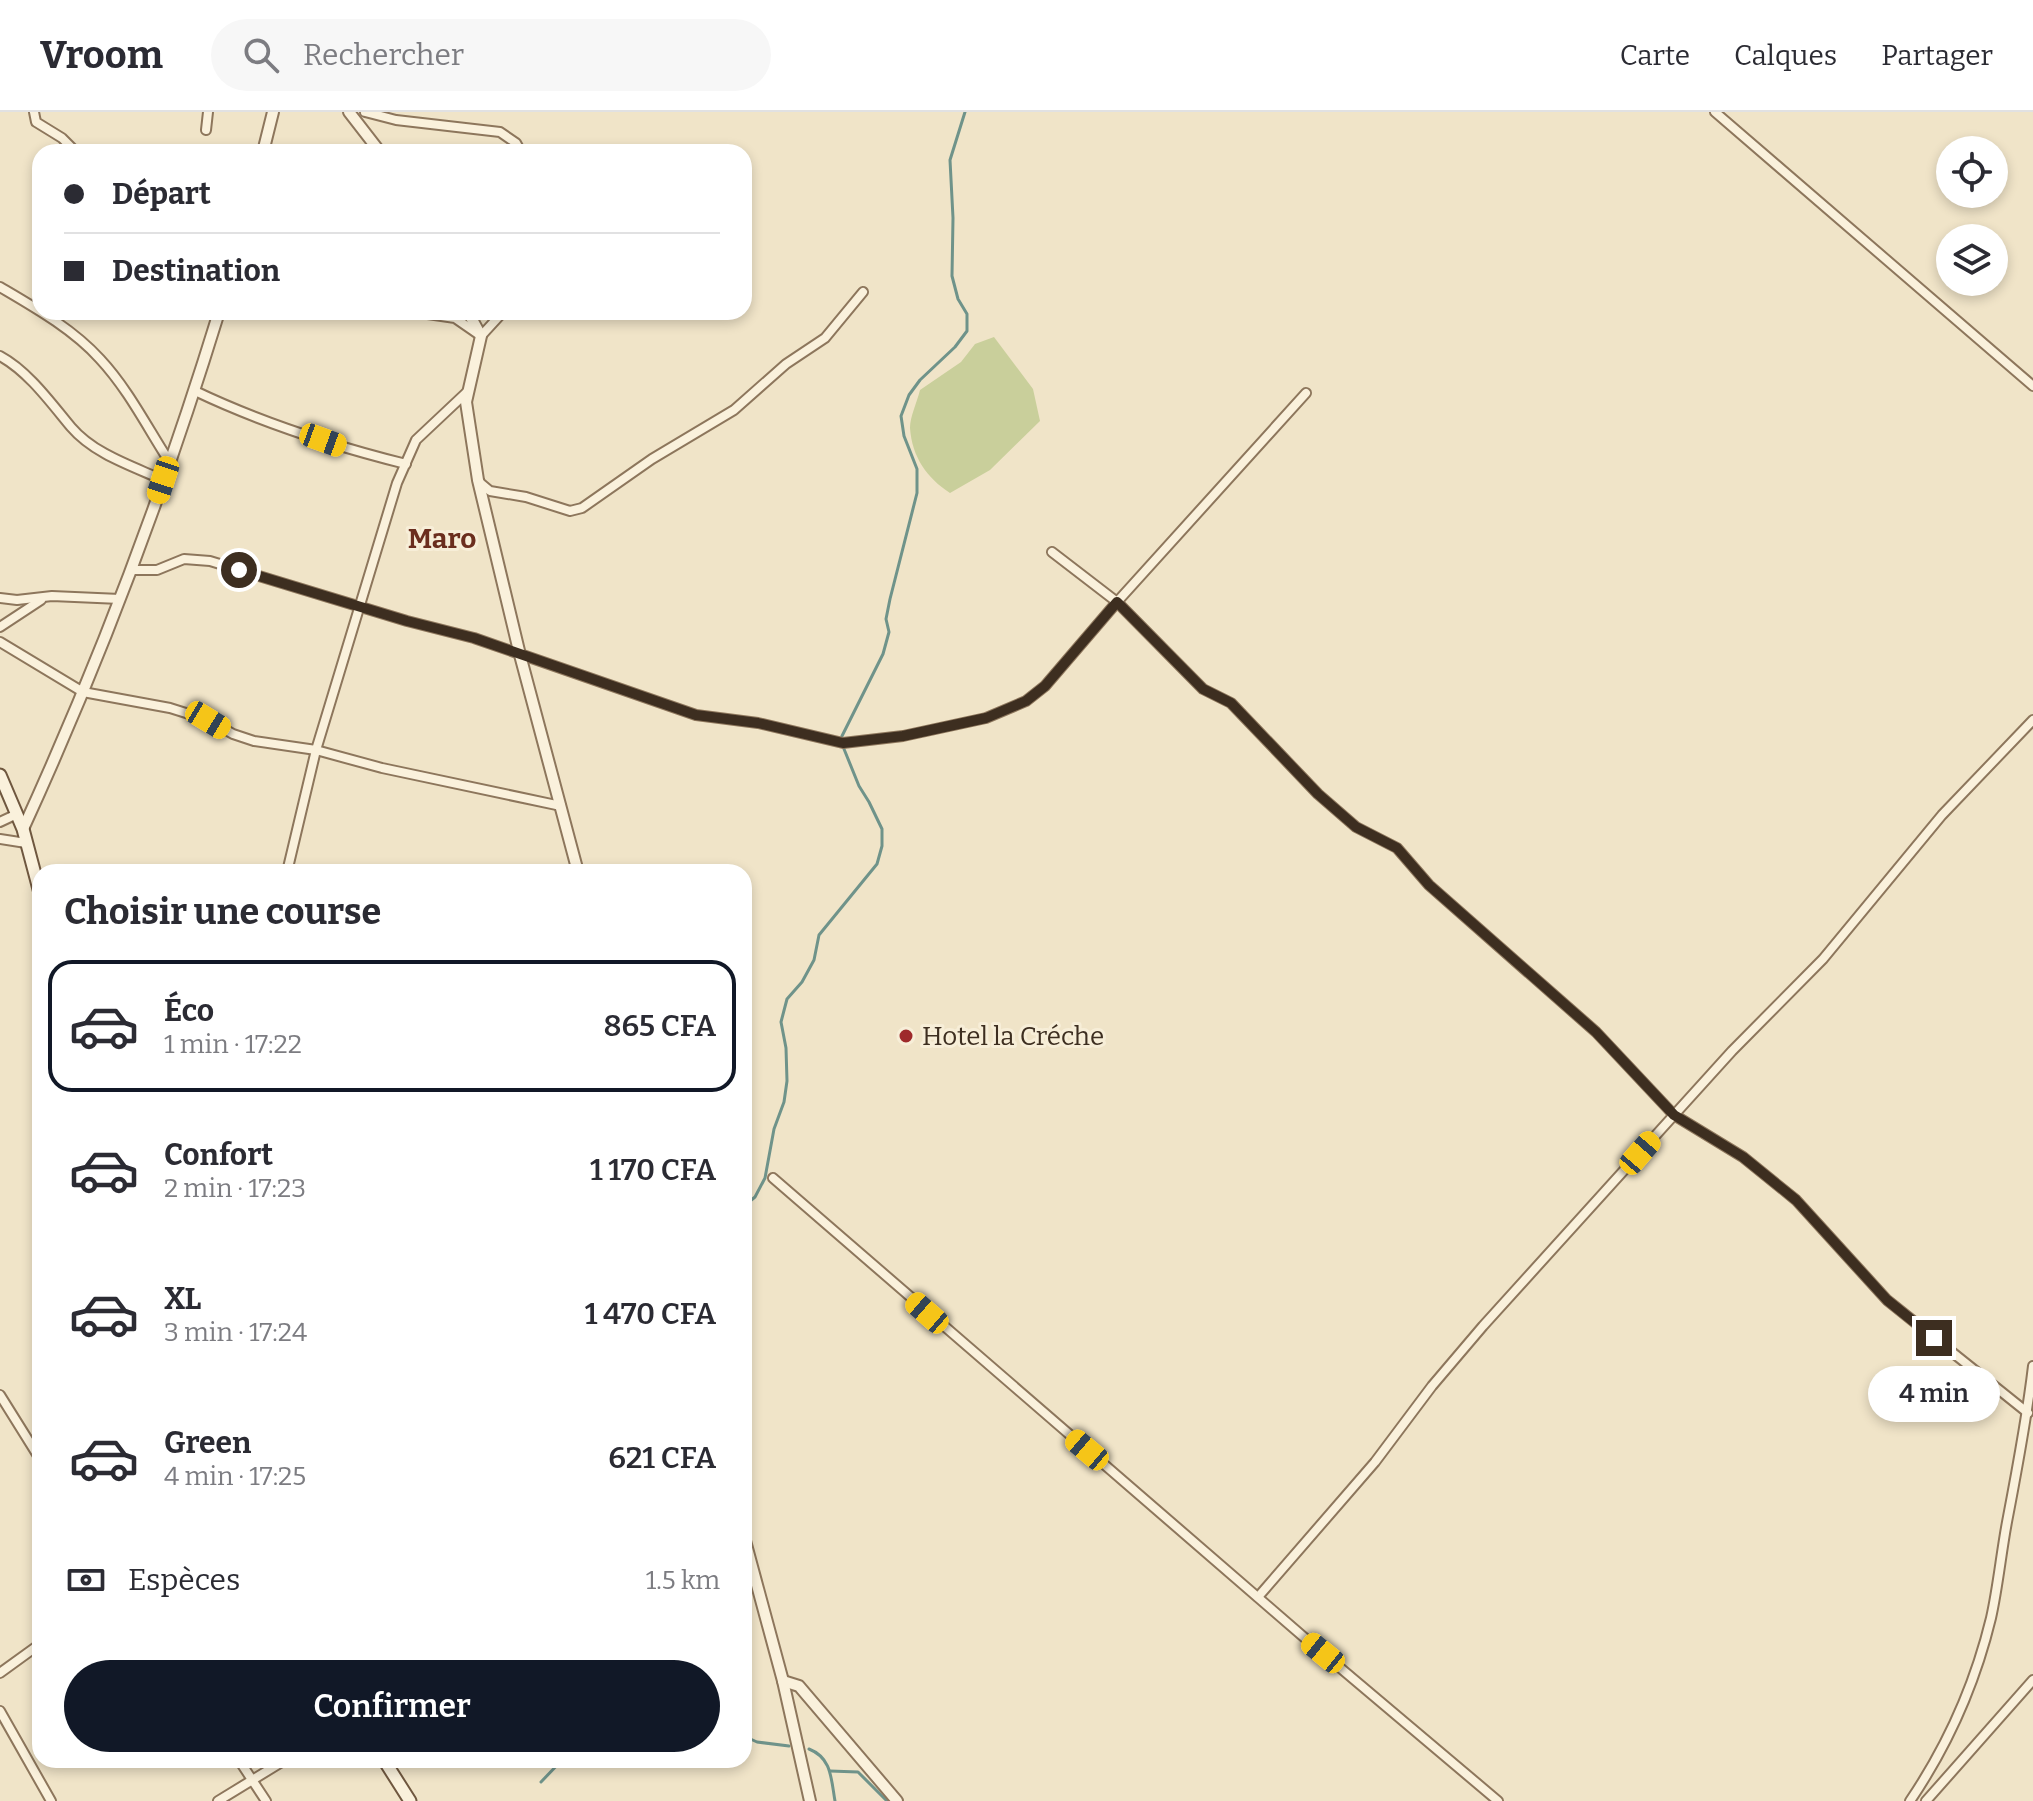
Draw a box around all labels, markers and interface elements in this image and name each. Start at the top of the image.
search box [211,19,771,91]
text: Vroom [40,32,163,78]
icon: search [239,33,283,77]
text: Rechercher [303,37,464,73]
text: Carte [1620,39,1690,72]
text: Calques [1734,39,1837,72]
text: Partager [1881,39,1993,72]
map controls [1936,136,2008,296]
button: locate [1936,136,2008,208]
text: Départ [112,176,211,212]
button: layers [1936,224,2008,296]
text: Destination [112,253,280,289]
car [296,421,350,459]
car [144,453,182,507]
district label: Maro [408,522,476,555]
route start [221,552,257,588]
car [181,697,235,743]
text: Choisir une course [64,890,381,934]
icon: car [68,990,140,1062]
text: Éco [164,993,214,1029]
text: 865 CFA [604,1008,716,1044]
place label: Hotel la Créche [922,1021,1104,1052]
marker: Hotel la Créche [897,1027,915,1045]
text: 1 min · 17:22 [164,1029,302,1060]
car [1615,1127,1665,1179]
icon: car [68,1134,140,1206]
text: Confort [164,1137,273,1173]
text: 1 170 CFA [590,1152,716,1188]
text: 2 min · 17:23 [164,1173,306,1204]
icon: car [68,1278,140,1350]
text: XL [164,1281,201,1317]
car [901,1288,953,1338]
text: 1 470 CFA [585,1296,716,1332]
text: 3 min · 17:24 [164,1317,307,1348]
route end [1916,1320,1952,1356]
callout: 4 min [1868,1366,2000,1422]
text: 4 min [1899,1378,1969,1409]
icon: car [68,1422,140,1494]
text: Green [164,1425,251,1461]
car [1061,1425,1113,1475]
text: 621 CFA [608,1440,716,1476]
text: 4 min · 17:25 [164,1461,306,1492]
icon: cash [64,1558,108,1602]
text: Espèces [128,1562,240,1598]
text: 1.5 km [646,1565,720,1596]
car [1297,1629,1349,1677]
button: Confirmer [64,1660,720,1752]

